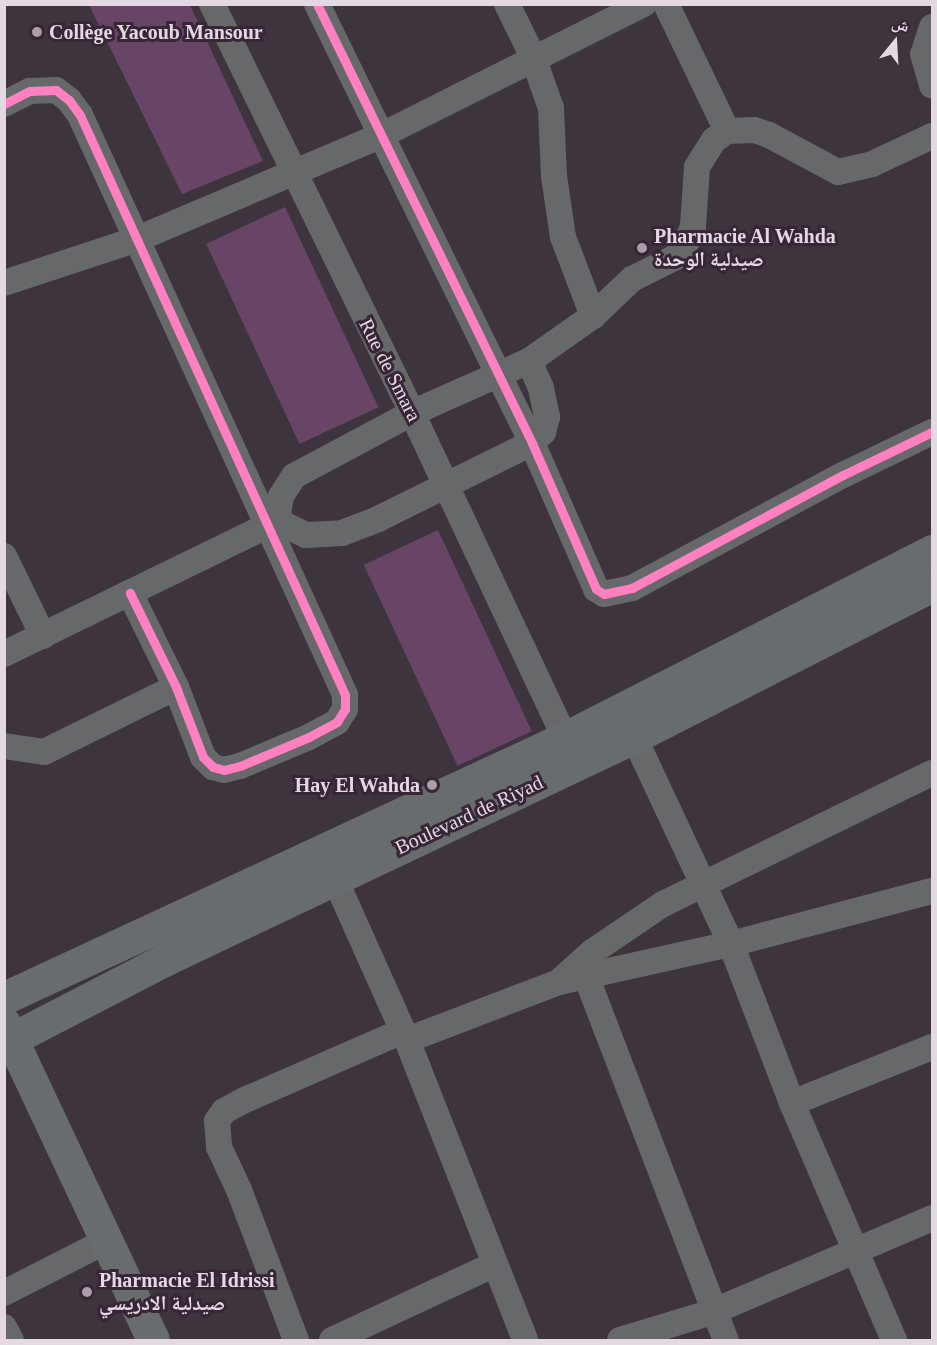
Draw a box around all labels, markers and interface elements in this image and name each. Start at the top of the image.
north arrow [865,12,925,72]
text: ش [890,14,911,35]
place label: Collège Yacoub Mansour [49,20,263,44]
marker: Collège Yacoub Mansour [30,25,44,39]
place label: Pharmacie Al Wahda صيدلية الوحدة [654,225,837,272]
marker: Pharmacie Al Wahda صيدلية الوحدة [635,241,649,255]
street label: Rue de Smara [354,315,426,425]
street label: Boulevard de Riyad [391,770,547,860]
place label: Hay El Wahda [294,773,420,797]
marker: Hay El Wahda [425,778,439,792]
place label: Pharmacie El Idrissi صيدلية الادريسي [99,1268,275,1315]
marker: Pharmacie El Idrissi صيدلية الادريسي [80,1285,94,1299]

